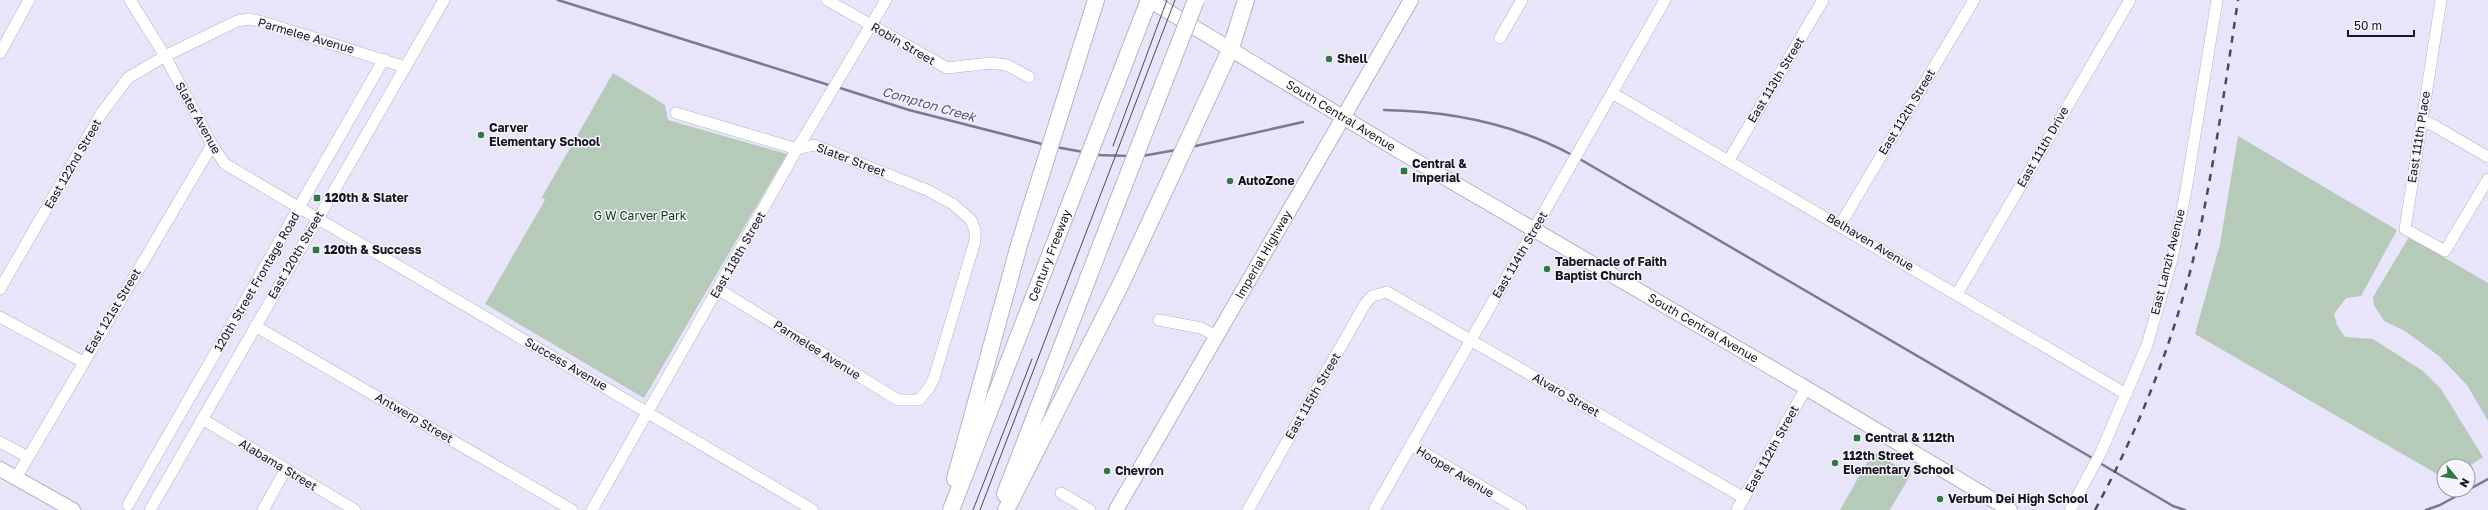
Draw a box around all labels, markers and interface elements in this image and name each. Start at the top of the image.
scale bar [2348,12,2414,38]
street label: Parmelee Avenue [256,15,356,56]
text: 50 m [2354,18,2382,33]
street label: Robin Street [868,19,938,68]
street label: East 113th Street [1744,34,1807,125]
place label: Shell [1337,51,1367,66]
marker: Shell [1324,54,1334,64]
street label: East 112th Street [1875,66,1938,157]
street label: South Central Avenue [1284,77,1398,154]
street label: Slater Avenue [172,79,224,156]
water label: Compton Creek [880,83,979,125]
street label: East 111th Place [2404,90,2433,184]
street label: East 111th Drive [2013,104,2072,190]
street label: East 122nd Street [41,116,104,211]
place label: Carver Elementary School [489,120,600,149]
marker: Carver Elementary School [476,130,486,140]
street label: Slater Street [814,139,888,180]
place label: Central & Imperial [1412,156,1467,185]
marker: Central & Imperial [1399,166,1409,176]
place label: AutoZone [1238,173,1294,188]
marker: AutoZone [1225,176,1235,186]
place label: 120th & Slater [325,190,409,205]
marker: 120th & Slater [312,193,322,203]
street label: Century Freeway [1025,207,1074,304]
street label: Imperial Highway [1232,207,1295,301]
street label: East Lanzit Avenue [2147,207,2188,316]
street label: East 120th Street [264,208,327,301]
park label: G W Carver Park [593,208,687,223]
street label: East 118th Street [707,208,769,301]
street label: East 114th Street [1489,208,1551,301]
street label: 120th Street Frontage Road [210,209,303,354]
street label: Belhaven Avenue [1824,210,1917,273]
place label: 120th & Success [324,242,422,257]
marker: 120th & Success [311,245,321,255]
place label: Tabernacle of Faith Baptist Church [1555,254,1667,283]
marker: Tabernacle of Faith Baptist Church [1542,264,1552,274]
street label: East 121st Street [81,265,144,356]
street label: South Central Avenue [1646,290,1761,366]
street label: Parmelee Avenue [771,317,864,382]
street label: Success Avenue [522,334,610,393]
street label: East 115th Street [1282,350,1344,442]
street label: Alvaro Street [1530,369,1603,420]
street label: Antwerp Street [373,389,456,446]
street label: East 112th Street [1741,402,1802,495]
place label: Central & 112th [1865,430,1954,445]
marker: Central & 112th [1852,433,1862,443]
street label: Alabama Street [236,435,320,494]
street label: Hooper Avenue [1414,443,1497,501]
place label: 112th Street Elementary School [1843,448,1954,477]
marker: 112th Street Elementary School [1830,458,1840,468]
north arrow [2436,458,2476,498]
place label: Chevron [1115,463,1164,478]
marker: Chevron [1102,466,1112,476]
text: N [2457,476,2473,490]
place label: Verbum Dei High School [1948,491,2088,506]
marker: Verbum Dei High School [1935,494,1945,504]

